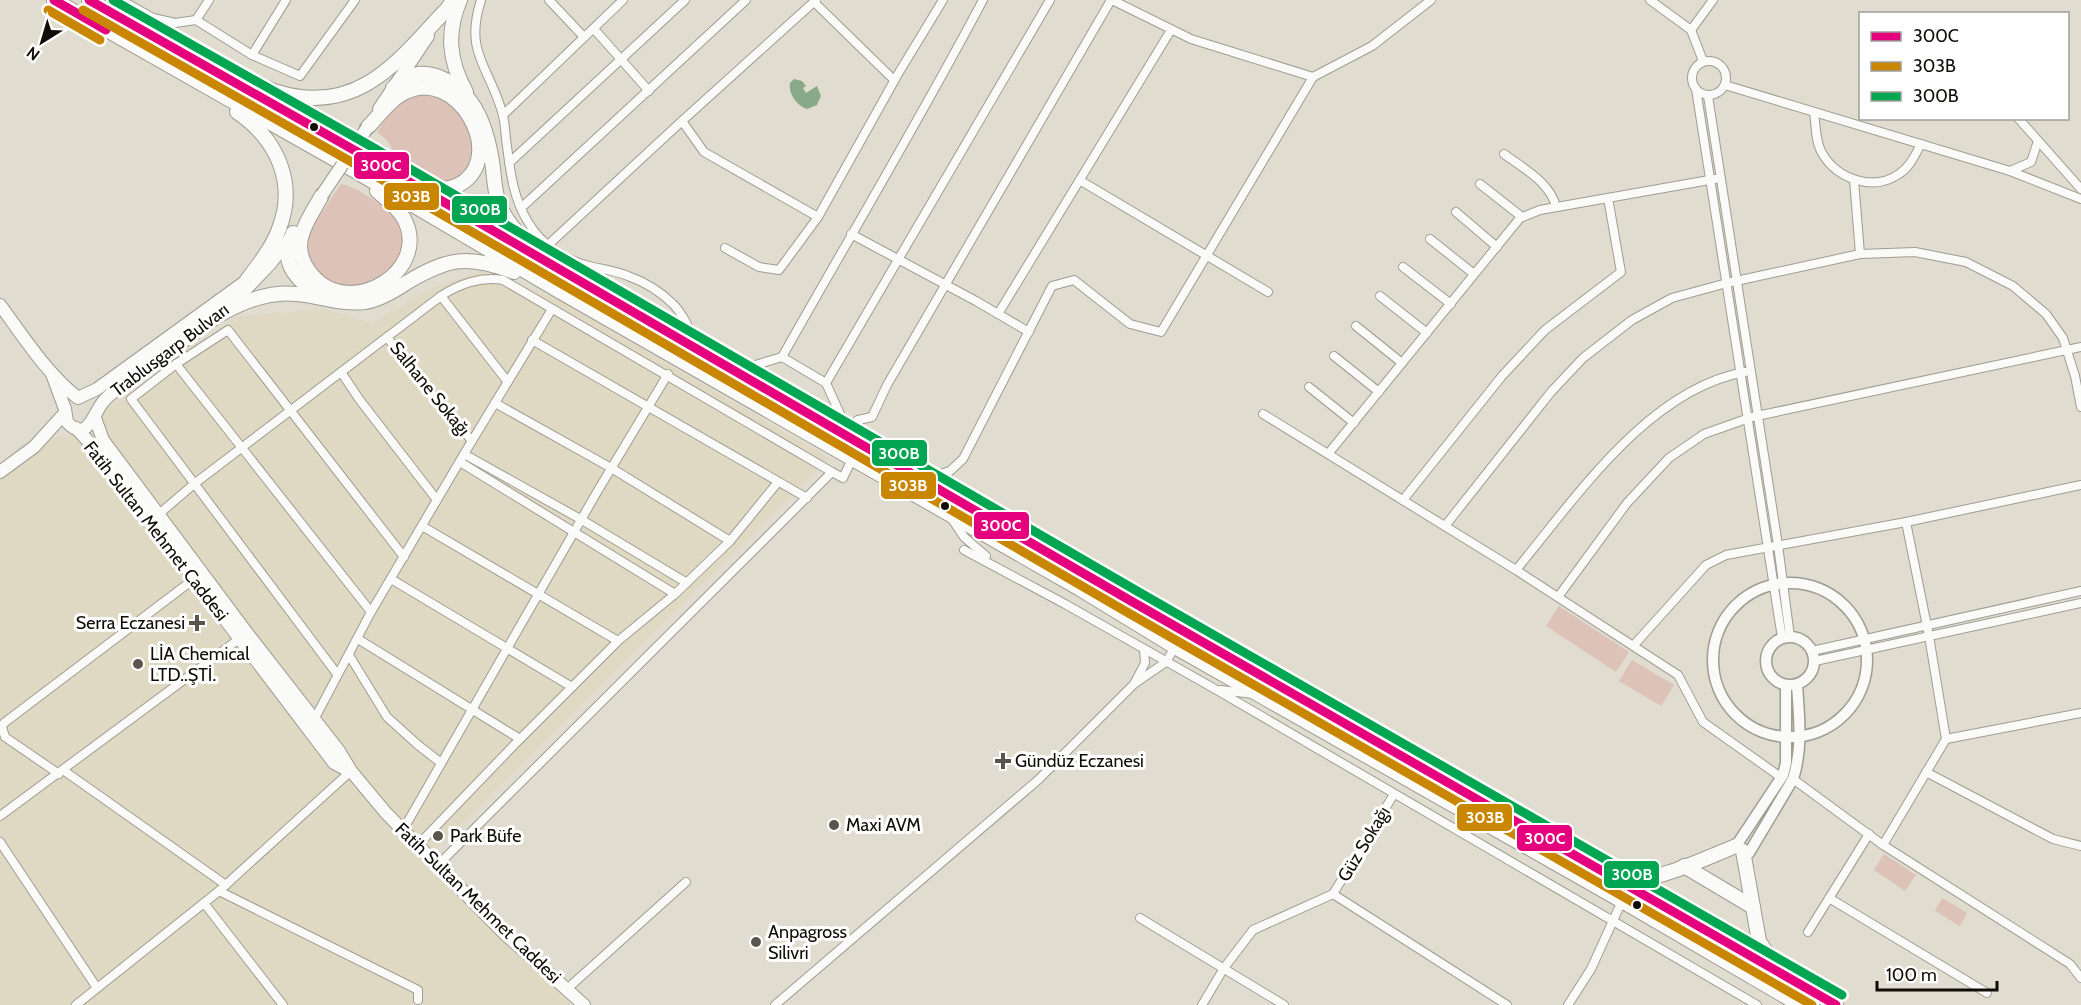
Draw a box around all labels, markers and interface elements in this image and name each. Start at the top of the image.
north arrow [12,12,72,72]
legend [1859,12,2069,120]
text: 300C [1913,25,1959,47]
text: N [23,43,44,65]
text: 303B [1913,55,1956,77]
text: 300B [1913,85,1959,107]
unlabelled marker [308,121,320,133]
line badge: 300C [353,151,410,180]
text: 300C [361,156,402,175]
line badge: 303B [383,182,440,211]
text: 303B [392,187,430,206]
line badge: 300B [451,195,508,224]
text: 300B [459,200,501,219]
street label: Trablusgarp Bulvarı [107,299,233,401]
street label: Salhane Sokağı [385,337,475,441]
street label: Fatih Sultan Mehmet Caddesi [79,437,233,625]
line badge: 300B [871,439,928,467]
text: 300B [878,444,920,463]
line badge: 303B [880,471,937,500]
text: 303B [889,476,927,495]
unlabelled marker [939,500,951,512]
line badge: 300C [973,511,1030,540]
text: 300C [981,516,1022,535]
place label: Serra Eczanesi [76,612,185,634]
marker: Serra Eczanesi [190,616,204,630]
place label: LİA Chemical LTD..ŞTİ. [150,643,250,686]
marker: LİA Chemical LTD..ŞTİ. [131,657,145,671]
place label: Gündüz Eczanesi [1015,750,1144,772]
marker: Gündüz Eczanesi [996,754,1010,768]
street label: Güz Sokağı [1333,802,1395,886]
line badge: 303B [1456,803,1513,832]
text: 303B [1466,808,1504,827]
place label: Maxi AVM [846,814,921,836]
street label: Fatih Sultan Mehmet Caddesi [390,818,566,988]
marker: Maxi AVM [827,818,841,832]
line badge: 300C [1516,824,1573,852]
place label: Park Büfe [450,825,522,847]
marker: Park Büfe [431,829,445,843]
text: 300C [1525,829,1566,848]
line badge: 300B [1603,860,1660,889]
text: 300B [1611,865,1653,884]
unlabelled marker [1631,899,1643,911]
place label: Anpagross Silivri [768,921,847,964]
marker: Anpagross Silivri [749,935,763,949]
scale bar [1877,954,1997,992]
text: 100 m [1886,964,1937,986]

